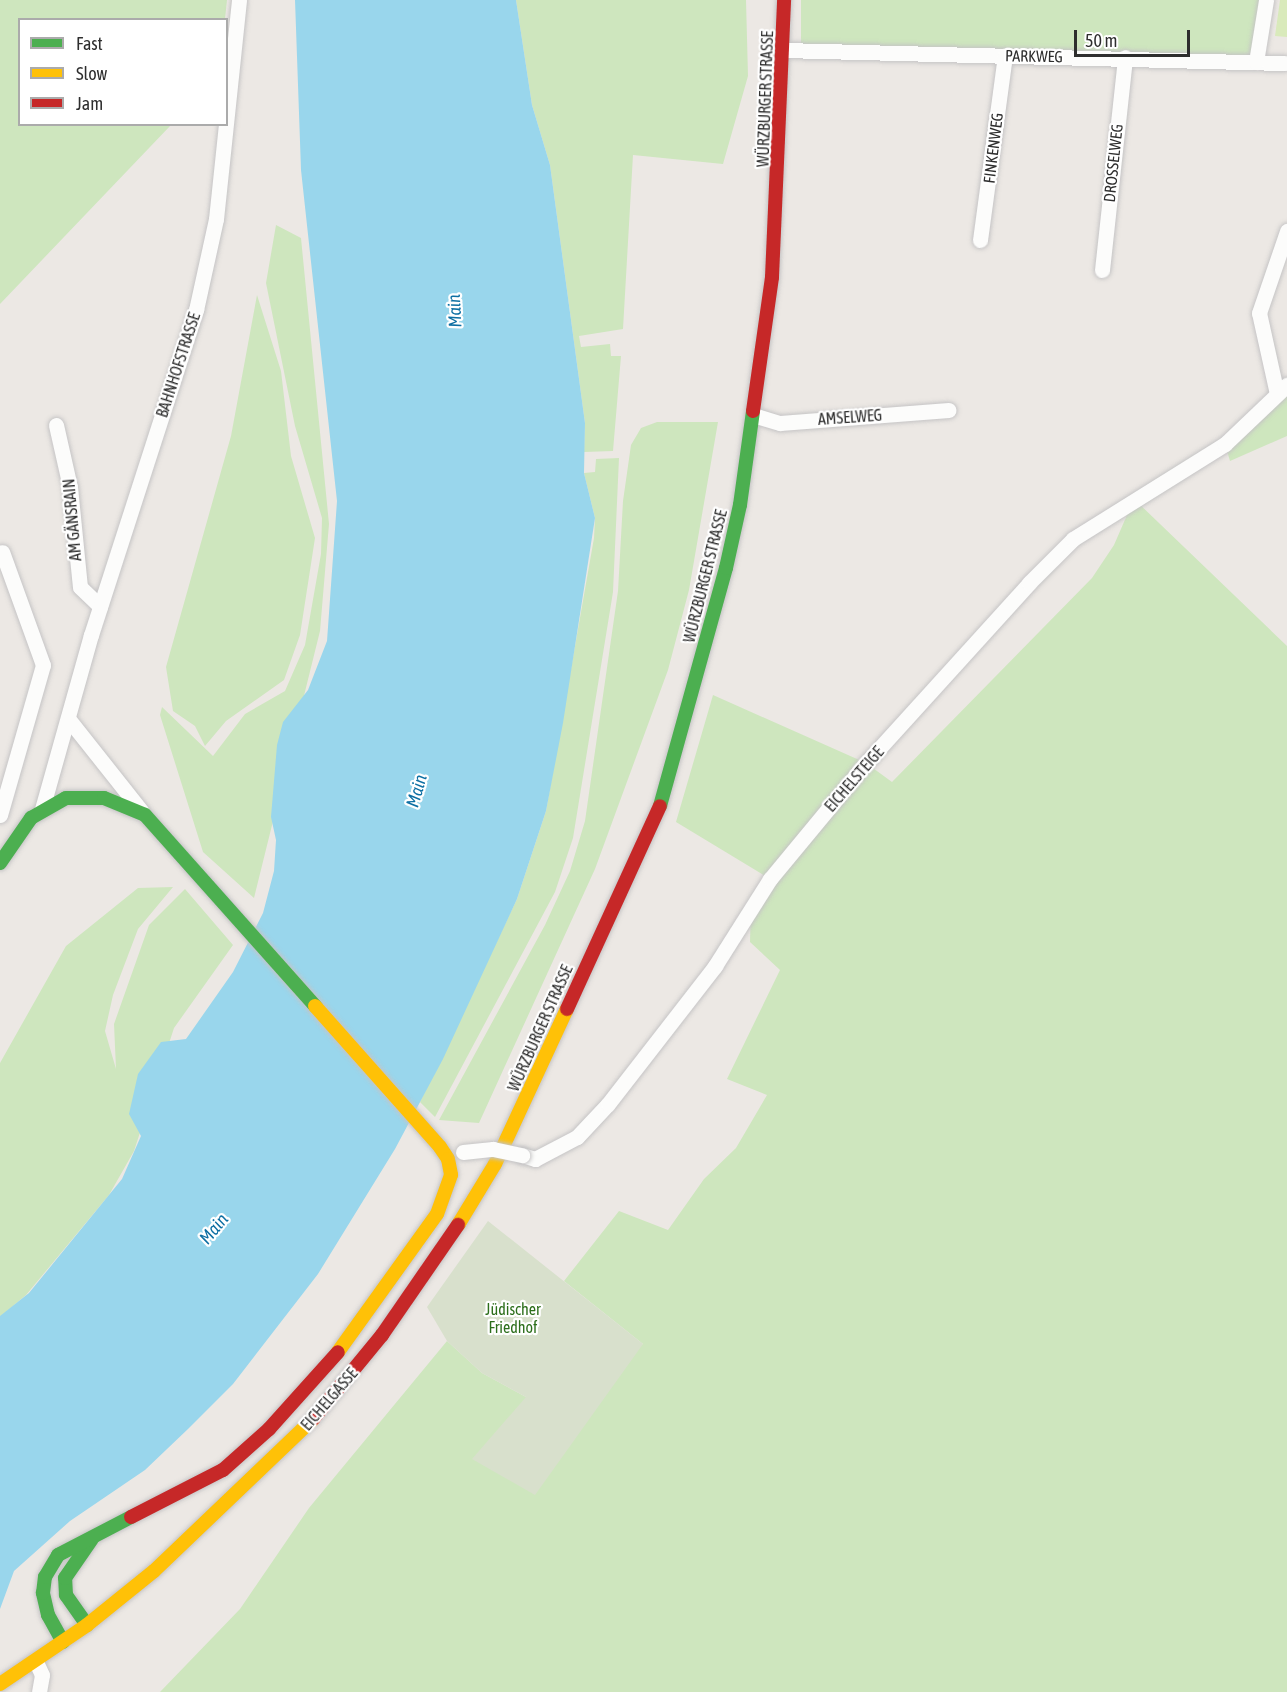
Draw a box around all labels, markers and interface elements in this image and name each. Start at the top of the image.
legend [18,18,228,126]
scale bar [1077,18,1192,56]
street label: WÜRZBURGER STRASSE [753,30,777,168]
text: 50 m [1085,30,1117,51]
text: Fast [76,33,103,54]
street label: PARKWEG [1005,46,1063,66]
text: Slow [76,63,107,84]
text: Jam [76,93,103,114]
street label: FINKENWEG [979,112,1007,184]
street label: DROSSELWEG [1099,123,1127,203]
water label: Main [443,294,467,328]
street label: BAHNHOFSTRASSE [152,310,204,420]
street label: AMSELWEG [817,405,883,429]
street label: AM GÄNSRAIN [59,478,85,562]
street label: WÜRZBURGER STRASSE [679,507,731,645]
street label: EICHELSTEIGE [820,742,888,816]
water label: Main [402,772,432,810]
street label: WÜRZBURGER STRASSE [503,962,577,1094]
water label: Main [195,1209,233,1249]
park label: Jüdischer Friedhof [485,1299,541,1337]
street label: EICHELGASSE [297,1364,361,1434]

